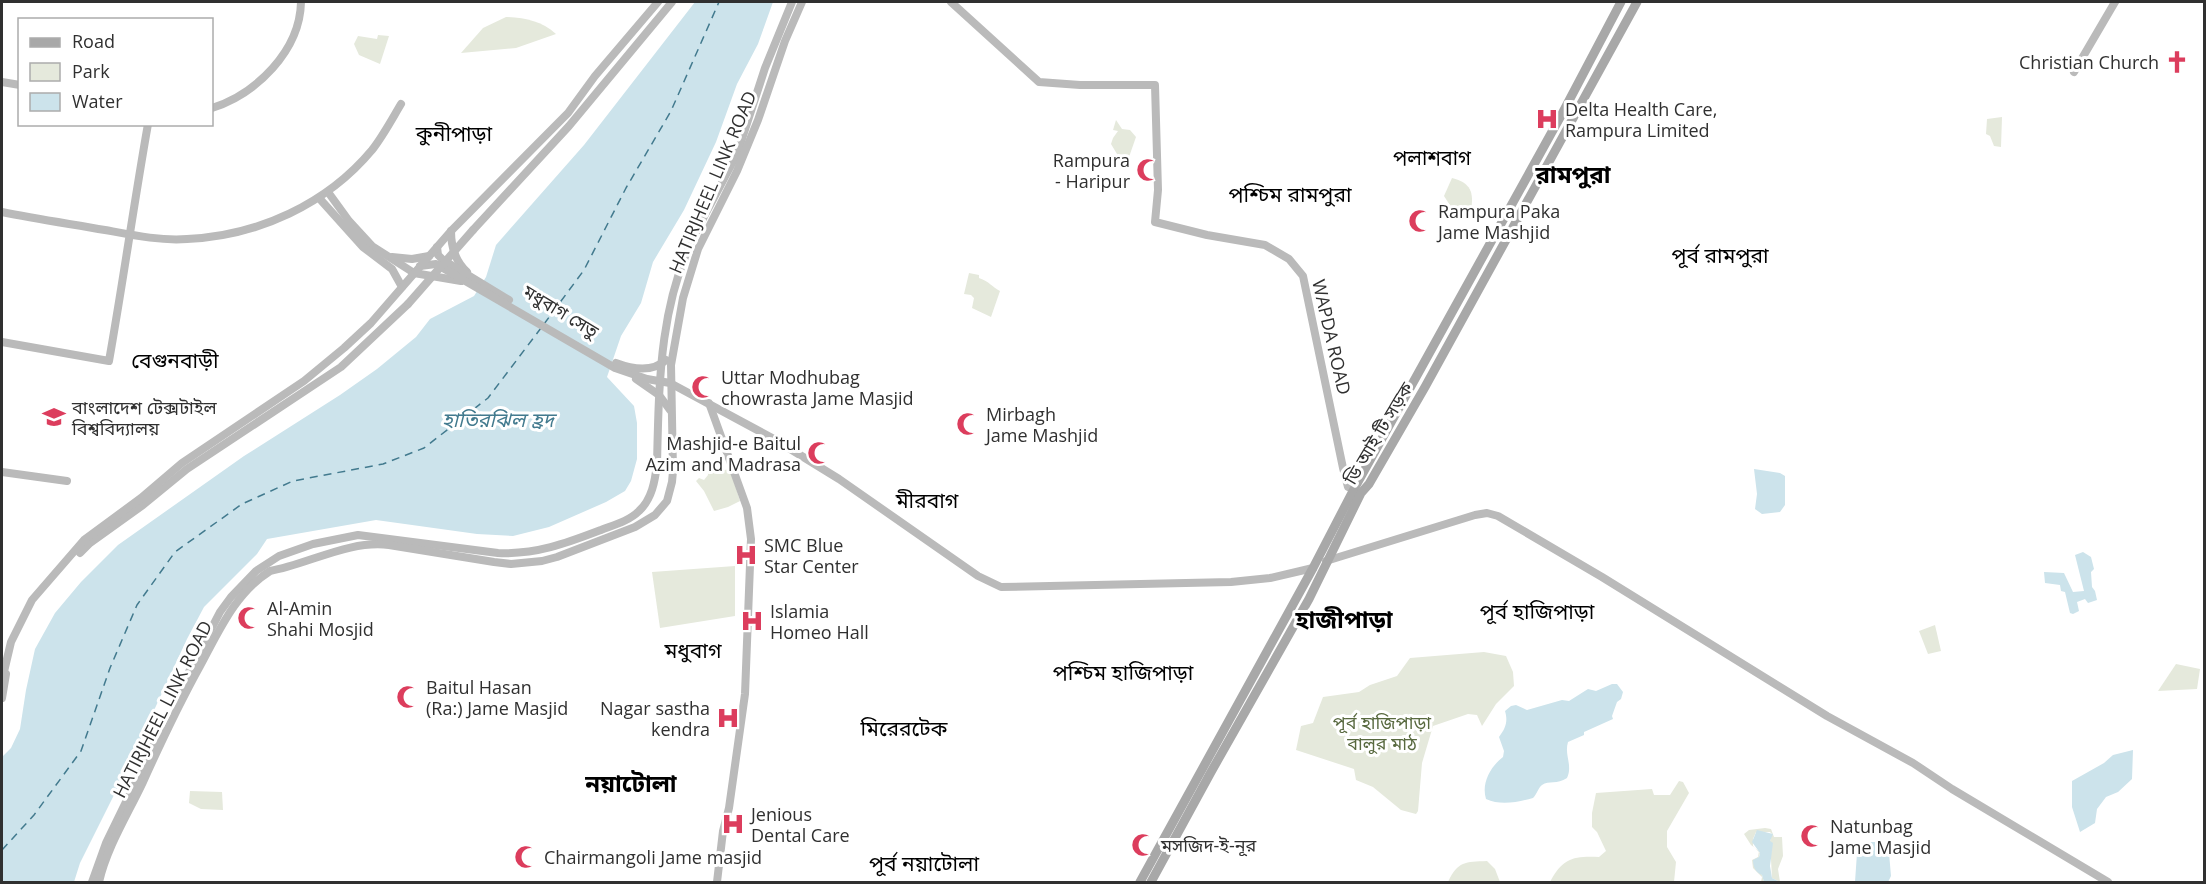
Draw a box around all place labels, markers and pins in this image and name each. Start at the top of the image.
church icon: Christian Church [2164,49,2190,75]
place label: Christian Church [2019,50,2159,74]
place label: Delta Health Care, Rampura Limited [1565,97,1717,142]
hospital icon: Delta Health Care, Rampura Limited [1534,106,1560,132]
place label: Rampura - Haripur [1053,148,1131,193]
mosque icon: Rampura - Haripur [1135,157,1161,183]
place label: Rampura Paka Jame Mashjid [1436,199,1560,244]
mosque icon: Rampura Paka Jame Mashjid [1407,208,1433,234]
place label: Uttar Modhubag chowrasta Jame Masjid [721,365,914,410]
mosque icon: Uttar Modhubag chowrasta Jame Masjid [690,374,716,400]
place label: বাংলাদেশ টেক্সটাইল বিশ্ববিদ্যালয় [71,395,217,440]
place label: Mirbagh Jame Mashjid [984,402,1098,447]
school or university icon: বাংলাদেশ টেক্সটাইল বিশ্ববিদ্যালয় [41,404,67,430]
mosque icon: Mirbagh Jame Mashjid [955,411,981,437]
place label: Mashjid-e Baitul Azim and Madrasa [645,431,801,476]
mosque icon: Mashjid-e Baitul Azim and Madrasa [806,440,832,466]
place label: SMC Blue Star Center [764,533,859,578]
hospital icon: SMC Blue Star Center [733,542,759,568]
place label: Al-Amin Shahi Mosjid [267,596,374,641]
place label: Islamia Homeo Hall [770,599,869,644]
mosque icon: Al-Amin Shahi Mosjid [236,605,262,631]
hospital icon: Islamia Homeo Hall [739,608,765,634]
place label: Baitul Hasan (Ra:) Jame Masjid [426,675,568,720]
mosque icon: Baitul Hasan (Ra:) Jame Masjid [395,684,421,710]
place label: Nagar sastha kendra [600,696,710,741]
hospital icon: Nagar sastha kendra [715,705,741,731]
place label: Jenious Dental Care [749,802,850,847]
hospital icon: Jenious Dental Care [720,811,746,837]
place label: Natunbag Jame Masjid [1828,814,1931,859]
mosque icon: Natunbag Jame Masjid [1799,823,1825,849]
mosque icon: মসজিদ-ই-নূর [1130,832,1156,858]
place label: মসজিদ-ই-নূর [1160,833,1257,857]
mosque icon: Chairmangoli Jame masjid [513,844,539,870]
place label: Chairmangoli Jame masjid [544,845,762,869]

